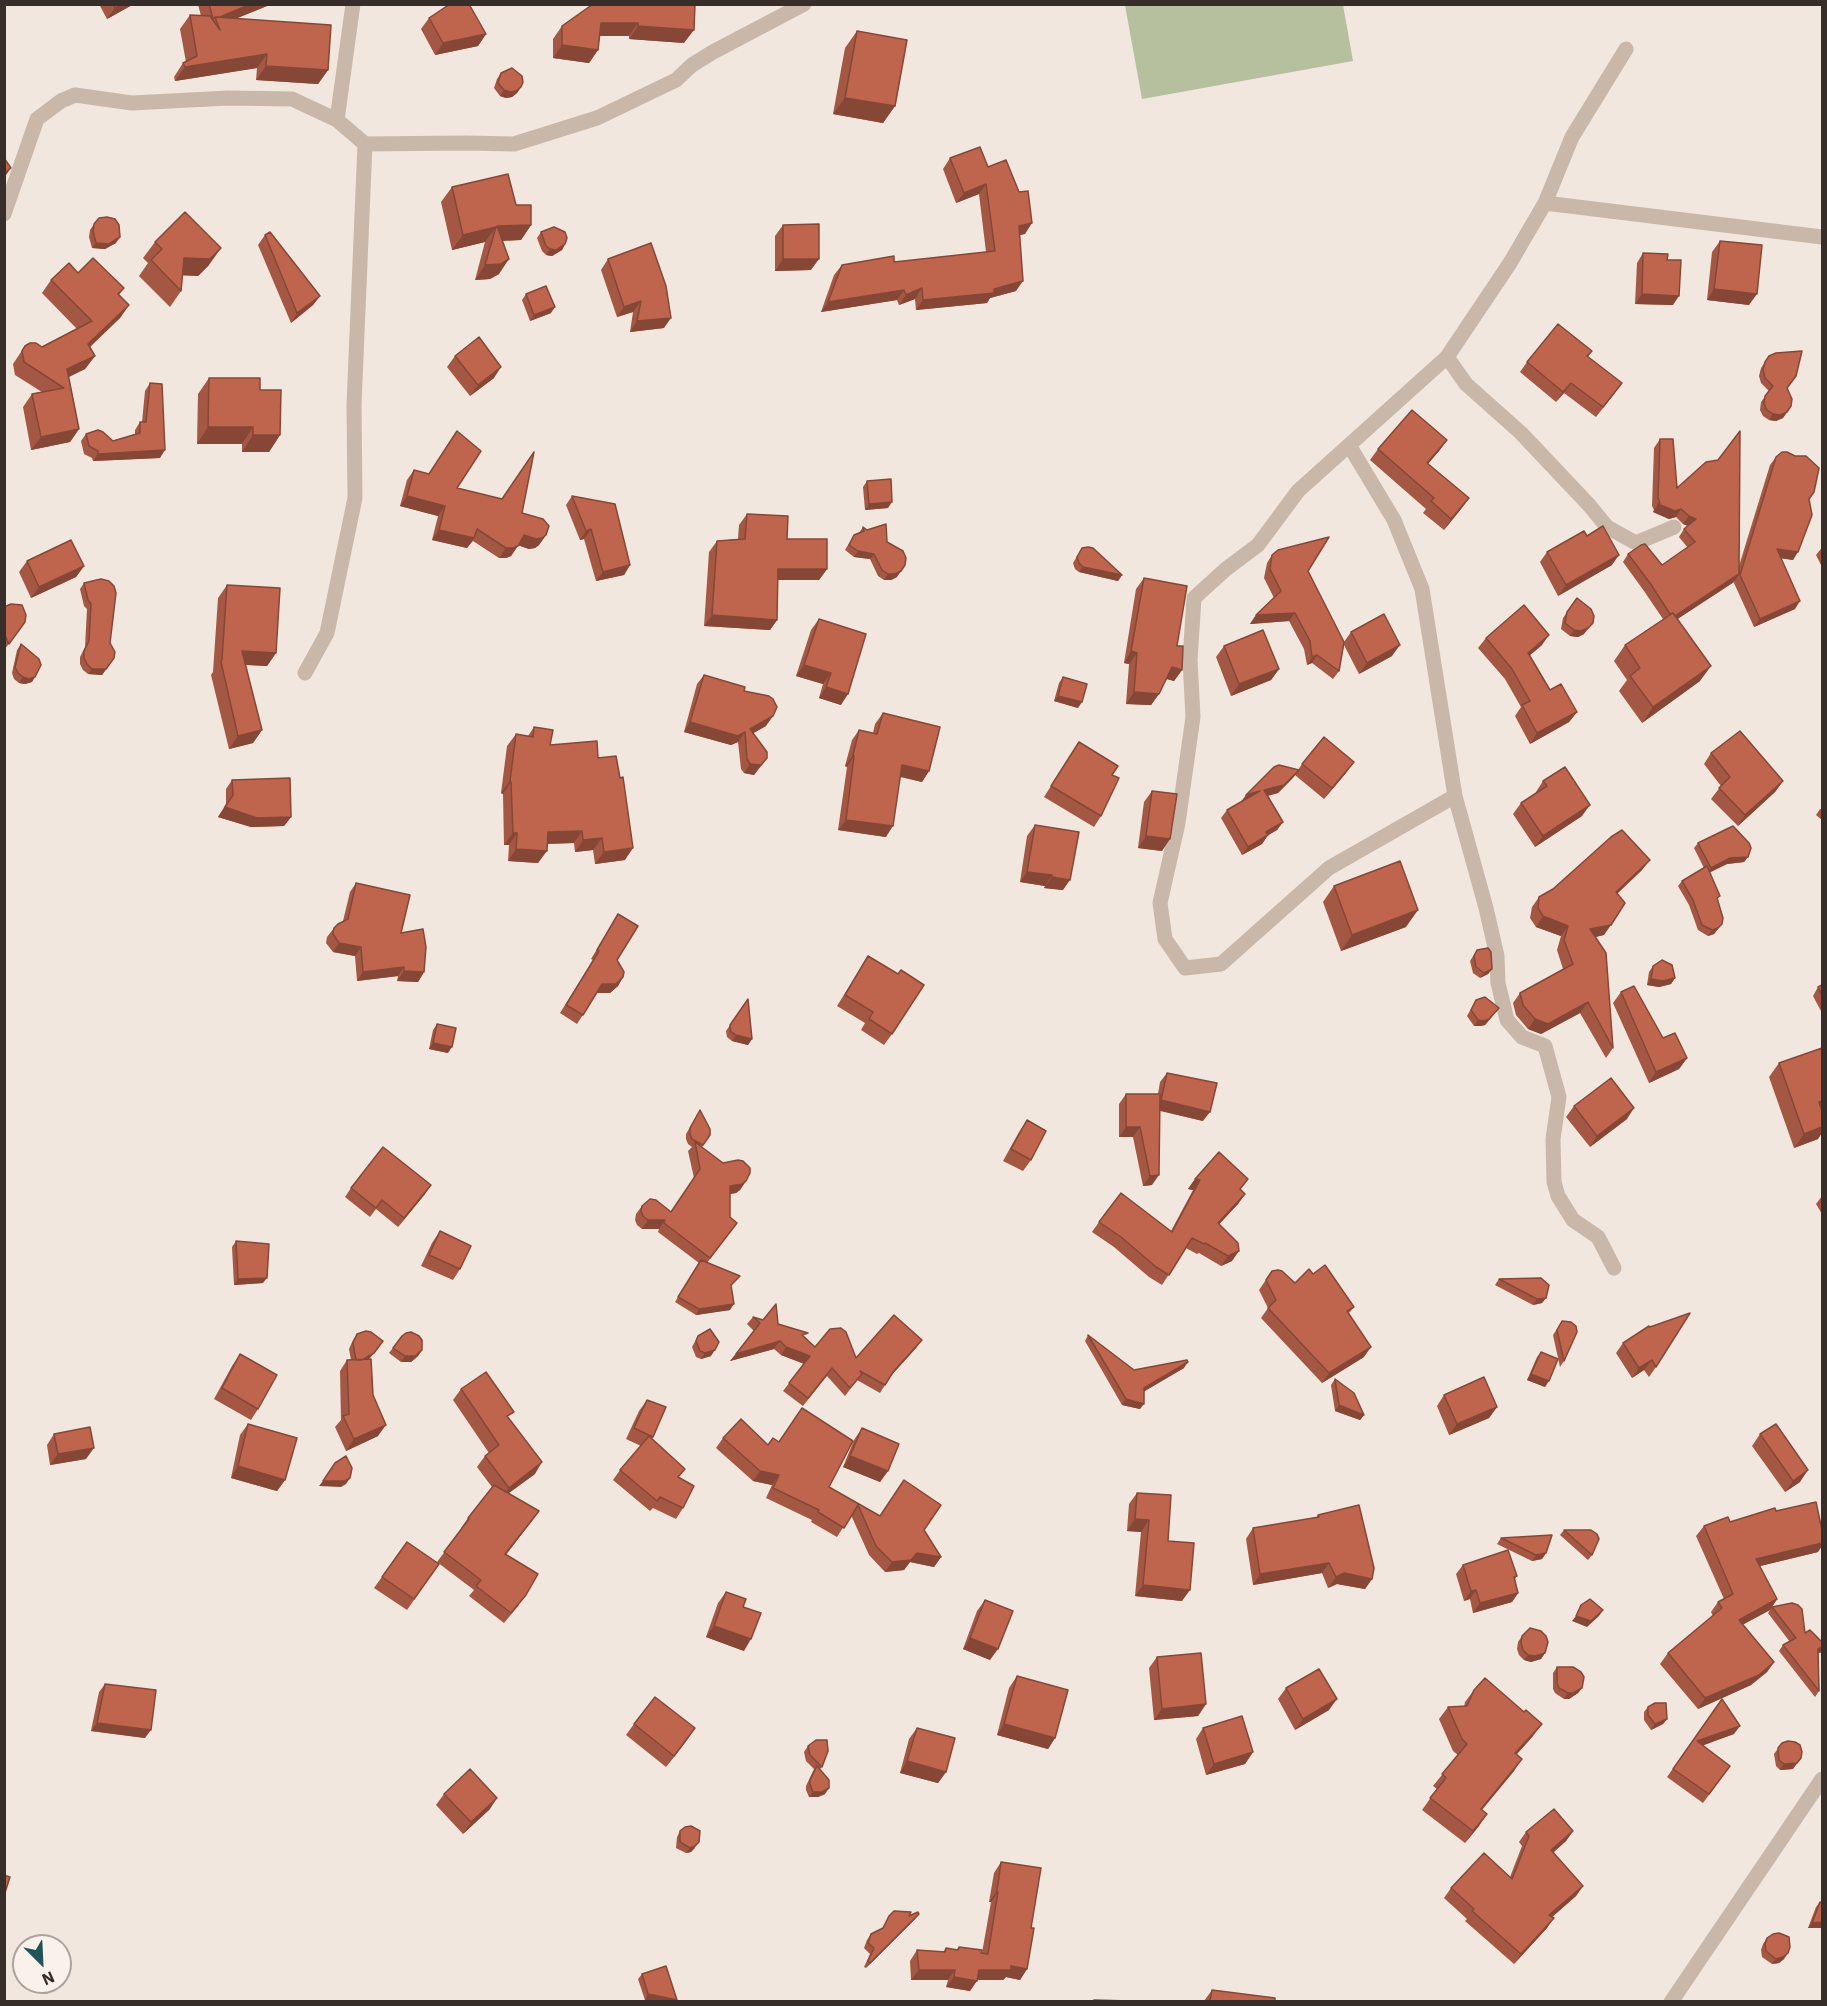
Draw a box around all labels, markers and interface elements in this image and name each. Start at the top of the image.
north arrow [12,1934,72,1994]
text: N [39,1967,58,1990]

